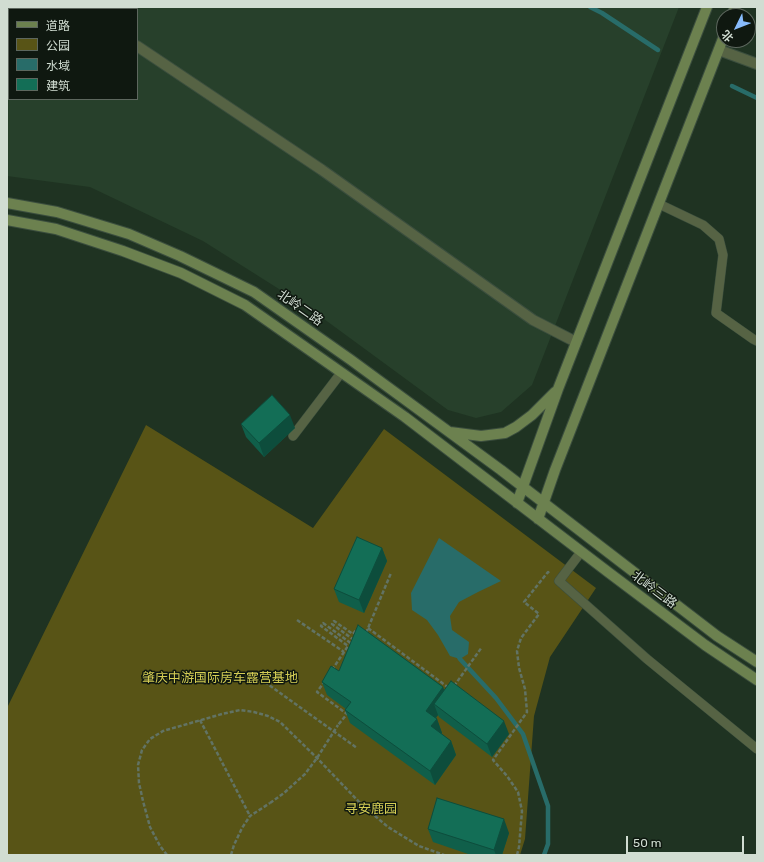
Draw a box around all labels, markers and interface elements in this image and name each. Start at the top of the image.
legend [8,8,138,100]
north arrow [716,8,756,48]
text: 道路 [46,19,70,33]
text: 北 [719,27,736,44]
text: 公园 [46,39,70,53]
text: 水域 [46,59,70,73]
text: 建筑 [46,79,70,93]
street label: 北岭二路 [274,287,326,329]
street label: 北岭三路 [629,568,679,612]
park label: 肇庆中游国际房车露营基地 [142,670,298,686]
park label: 寻安鹿园 [345,801,397,817]
scale bar [628,828,746,854]
text: 50 m [633,836,661,850]

